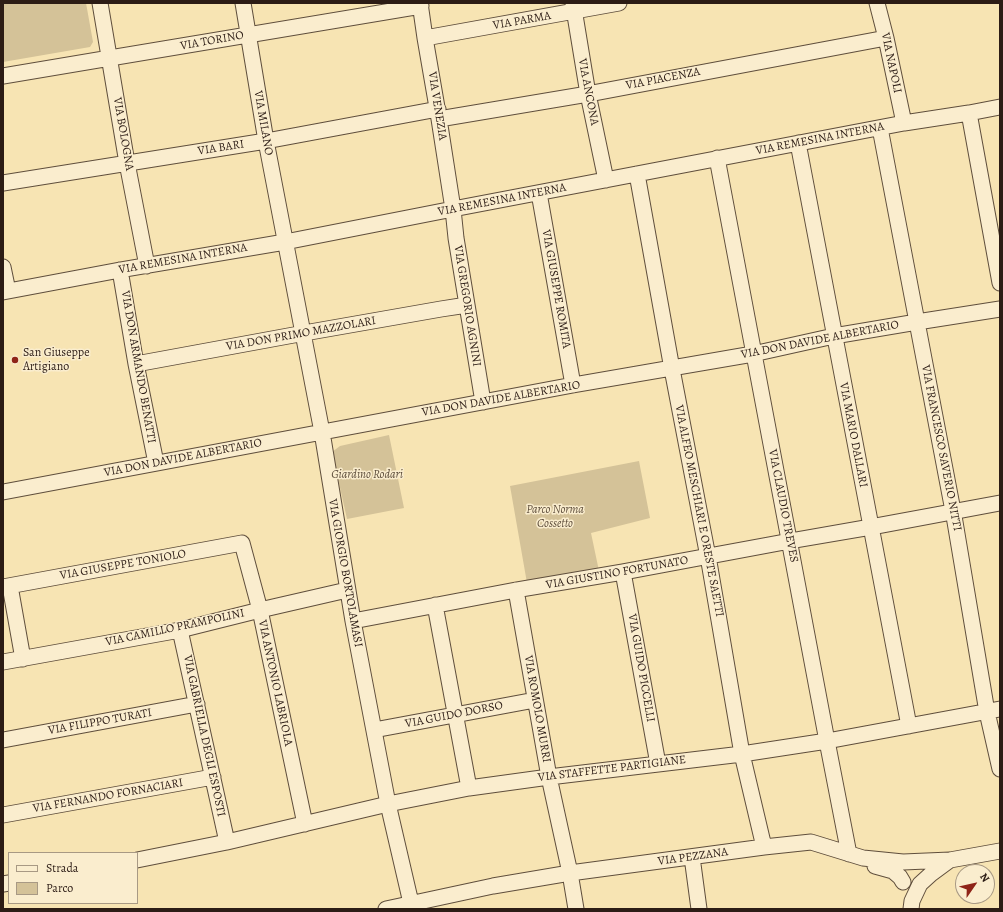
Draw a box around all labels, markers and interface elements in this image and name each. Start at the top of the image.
street label: VIA PARMA [492,9,552,33]
street label: VIA TORINO [179,28,245,54]
street label: VIA NAPOLI [878,31,904,95]
street label: VIA ANCONA [574,57,602,127]
street label: VIA PIACENZA [624,65,702,93]
street label: VIA VENEZIA [424,71,450,141]
street label: VIA MILANO [250,89,276,157]
street label: VIA BOLOGNA [109,96,137,172]
street label: VIA REMESINA INTERNA [755,119,885,159]
street label: VIA BARI [197,137,245,159]
street label: VIA REMESINA INTERNA [437,180,567,220]
street label: VIA GIUSEPPE ROMITA [538,228,574,350]
street label: VIA REMESINA INTERNA [118,241,248,277]
street label: VIA GREGORIO AGNINI [450,244,484,368]
street label: VIA DON ARMANDO BENATTI [117,289,159,445]
street label: VIA DON PRIMO MAZZOLARI [225,314,377,354]
street label: VIA DON DAVIDE ALBERTARIO [740,318,900,362]
place label: San Giuseppe Artigiano [23,346,90,374]
marker: San Giuseppe Artigiano [10,355,20,365]
street label: VIA FRANCESCO SAVERIO NITTI [918,364,964,532]
street label: VIA DON DAVIDE ALBERTARIO [421,378,581,420]
street label: VIA MARIO DALLARI [836,381,870,489]
street label: VIA ALFEO MESCHIARI E ORESTE SAETTI [671,404,727,618]
street label: VIA DON DAVIDE ALBERTARIO [103,436,263,480]
street label: VIA CLAUDIO TREVES [765,448,801,564]
park label: Giardino Rodari [331,468,403,482]
street label: VIA GIORGIO BORTOLAMASI [325,498,365,648]
park label: Parco Norma Cossetto [526,503,584,531]
street label: VIA GIUSEPPE TONIOLO [59,547,187,583]
street label: VIA GIUSTINO FORTUNATO [545,553,689,593]
street label: VIA CAMILLO PRAMPOLINI [104,606,246,650]
street label: VIA GUIDO PICCELLI [624,613,658,723]
street label: VIA ANTONIO LABRIOLA [255,619,295,747]
street label: VIA GABRIELLA DEGLI ESPOSTI [180,654,228,818]
street label: VIA ROMOLO MURRI [520,654,554,764]
street label: VIA GUIDO DORSO [404,698,504,732]
street label: VIA FILIPPO TURATI [47,706,153,738]
street label: VIA STAFFETTE PARTIGIANE [537,753,687,785]
street label: VIA FERNANDO FORNACIARI [32,776,184,816]
street label: VIA PEZZANA [657,845,729,869]
legend [8,852,138,904]
text: Strada [46,860,78,876]
north arrow [955,864,995,904]
text: N [976,870,993,885]
text: Parco [46,880,73,896]

